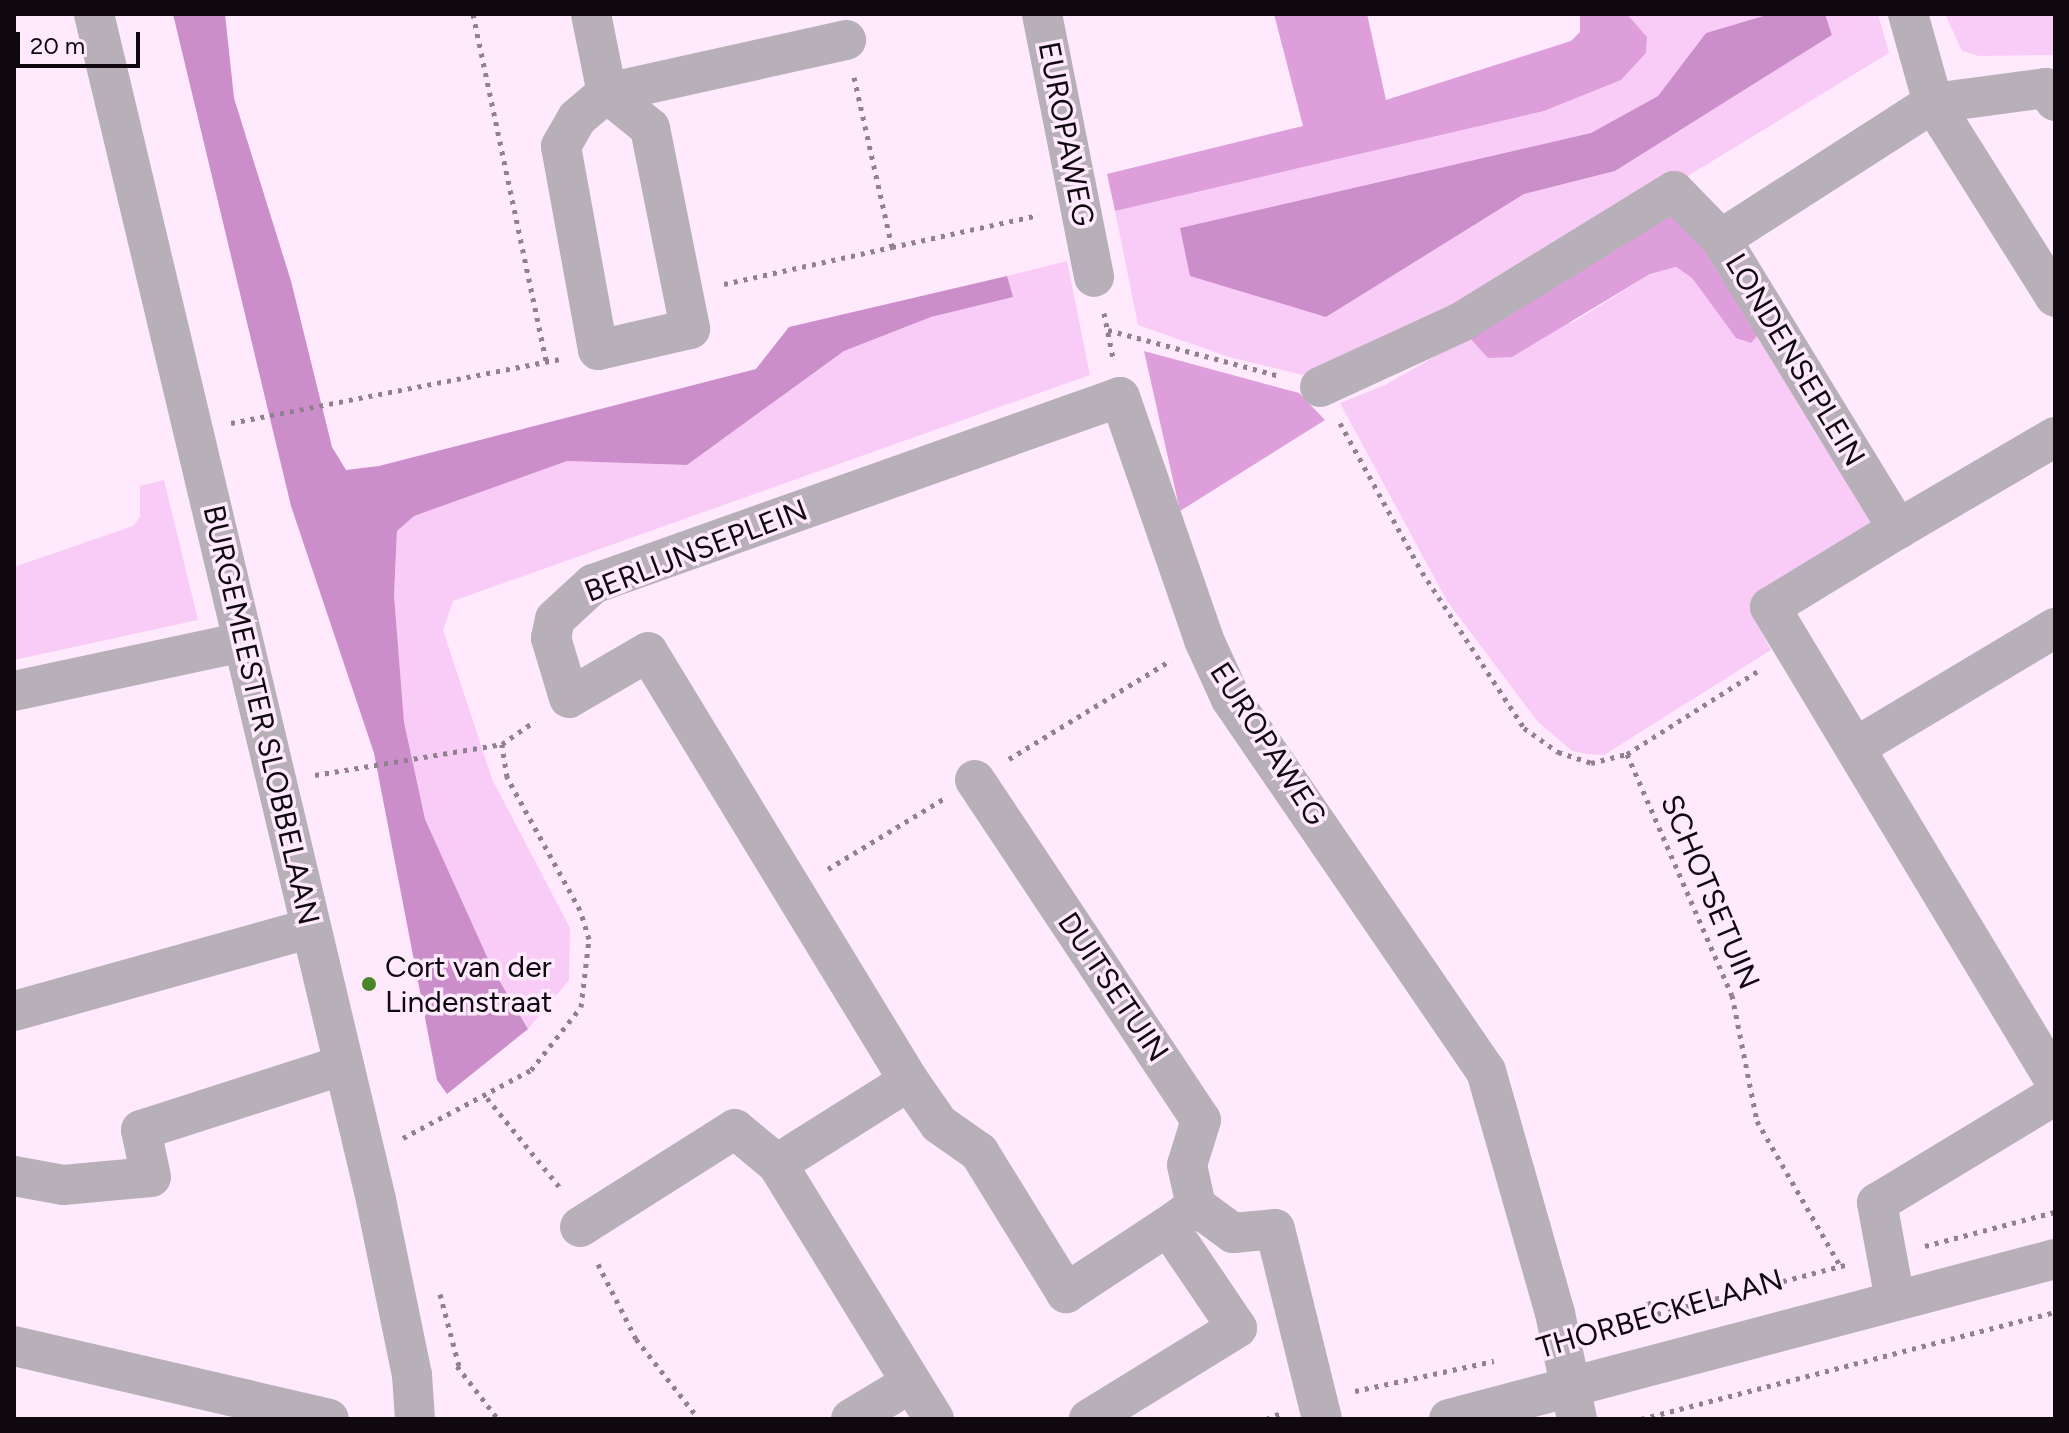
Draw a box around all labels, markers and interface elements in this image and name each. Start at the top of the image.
scale bar [20,16,144,66]
text: 20 m [30,31,85,60]
street label: EUROPAWEG [1030,39,1102,229]
street label: LONDENSEPLEIN [1717,247,1873,473]
street label: BERLIJNSEPLEIN [580,492,812,610]
street label: BURGEMEESTER SLOBBELAAN [195,502,327,928]
street label: EUROPAWEG [1202,656,1334,832]
street label: SCHOTSETUIN [1653,789,1767,995]
street label: DUITSETUIN [1050,906,1176,1068]
place label: Cort van der Lindenstraat [385,949,552,1020]
marker: Cort van der Lindenstraat [360,975,378,993]
street label: THORBECKELAAN [1533,1262,1787,1366]

